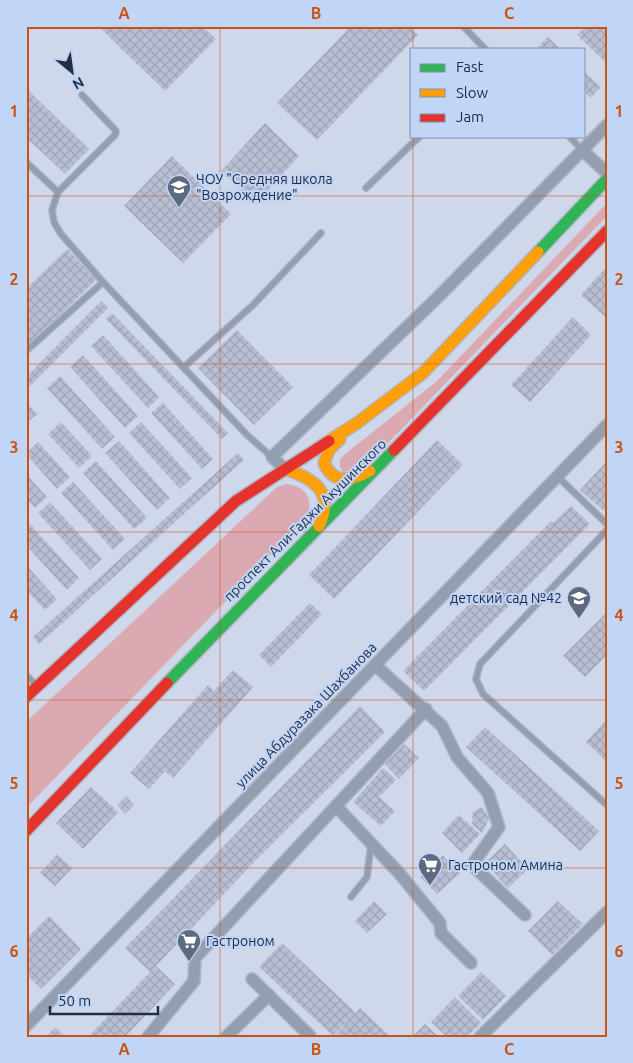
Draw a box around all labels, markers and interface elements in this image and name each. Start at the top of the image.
text: A [118,4,130,22]
text: B [311,4,321,22]
text: C [504,4,514,22]
north arrow [48,48,98,98]
legend [410,48,586,138]
text: Fast [456,58,484,75]
text: N [70,74,87,93]
text: Slow [456,84,489,101]
text: 1 [9,102,19,120]
text: 1 [614,102,624,120]
text: Jam [456,108,484,125]
place label: ЧОУ "Средняя школа "Возрождение" [196,171,333,203]
school or university icon: ЧОУ "Средняя школа "Возрождение" [166,174,192,208]
text: 2 [9,270,19,288]
text: 2 [614,270,624,288]
street label: проспект Али-Гаджи Акушинского [221,436,389,604]
text: 3 [9,438,19,456]
text: 3 [614,438,624,456]
school or university icon: детский сад №42 [566,585,592,619]
place label: детский сад №42 [450,590,562,606]
text: 4 [9,606,19,624]
text: 4 [614,606,624,624]
street label: улица Абдуразака Шахбанова [232,639,380,791]
text: 5 [9,774,19,792]
text: 5 [614,774,624,792]
supermarket icon: Гастроном Амина [417,852,443,886]
place label: Гастроном Амина [448,857,563,873]
supermarket icon: Гастроном [176,928,202,962]
place label: Гастроном [206,933,275,949]
text: 6 [9,942,19,960]
text: 6 [614,942,624,960]
scale bar [50,983,158,1015]
text: 50 m [58,992,91,1009]
text: A [118,1040,130,1058]
text: B [311,1040,321,1058]
text: C [504,1040,514,1058]

